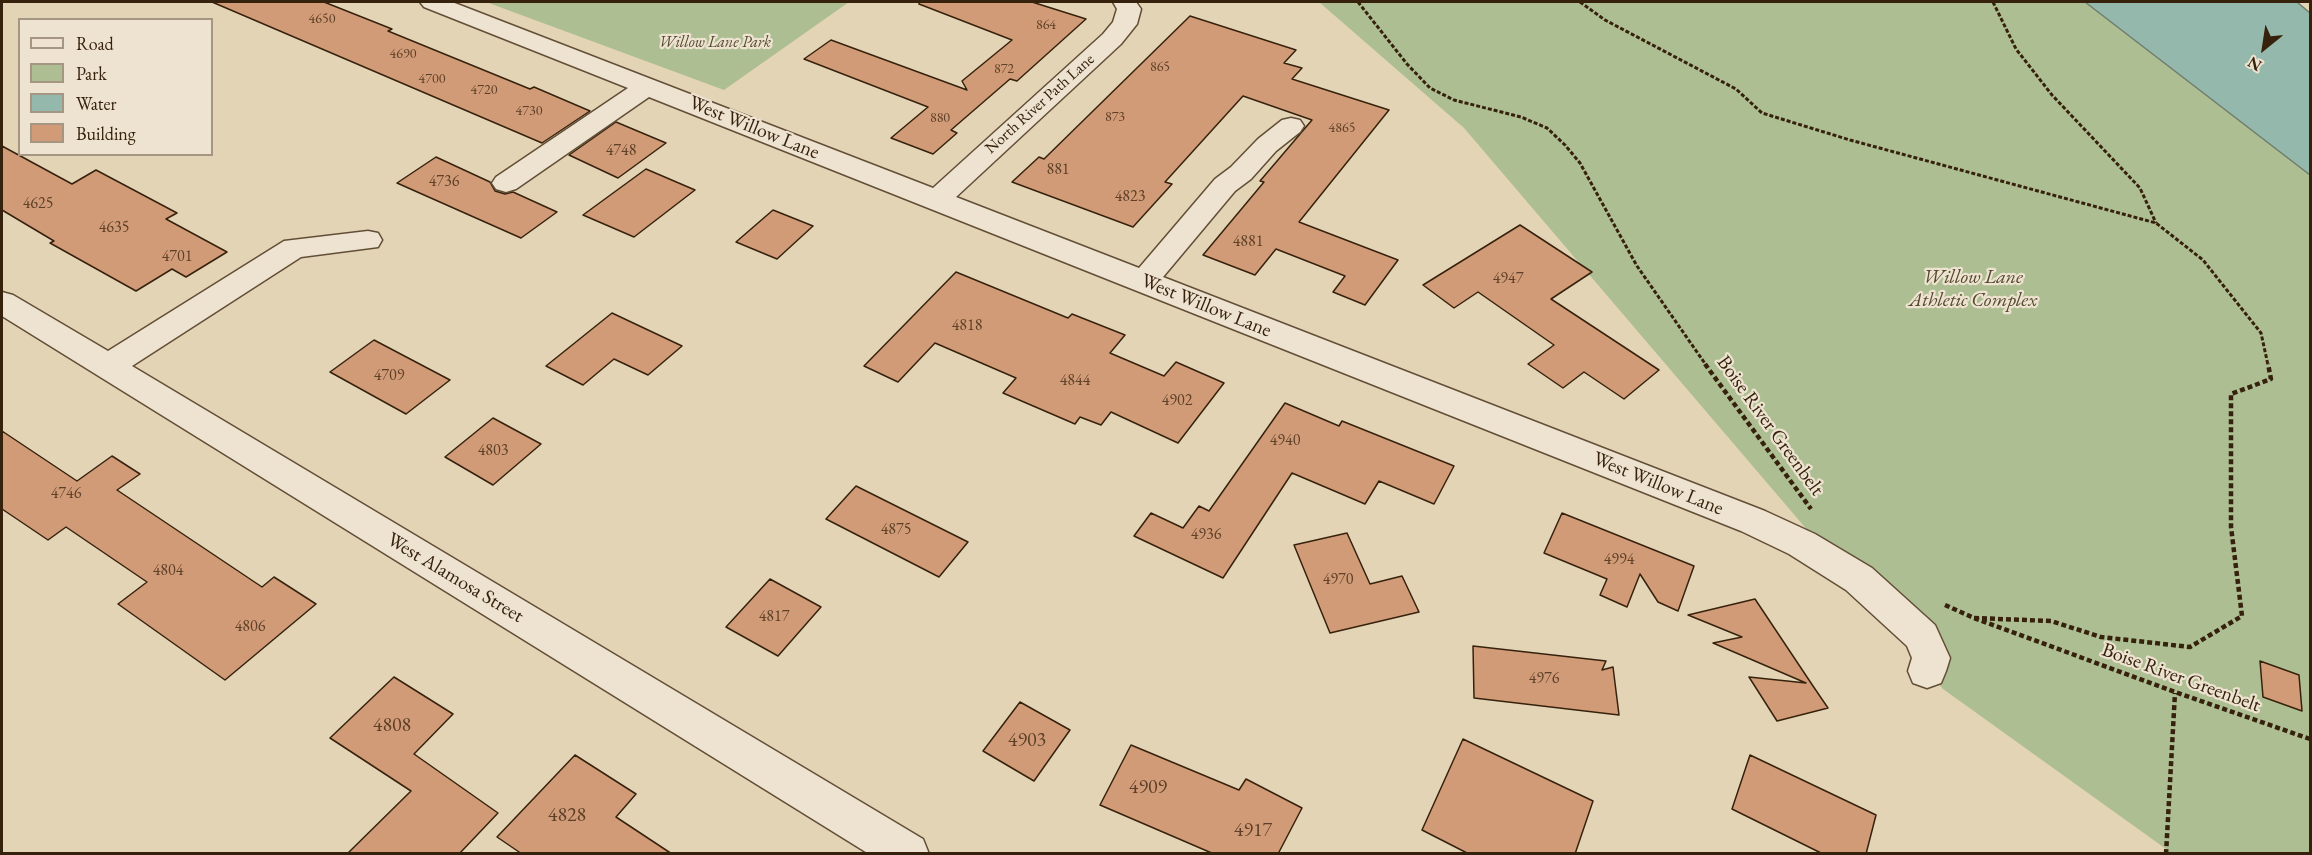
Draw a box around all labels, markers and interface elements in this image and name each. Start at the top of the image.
house number: 4650 [309,11,335,27]
house number: 864 [1036,17,1056,33]
legend [18,18,213,156]
north arrow [2234,18,2294,78]
text: Road [76,32,114,55]
park label: Willow Lane Park [659,33,771,53]
house number: 4690 [390,46,416,62]
street label: North River Path Lane [981,50,1099,158]
text: N [2244,52,2266,76]
house number: 865 [1150,59,1170,75]
house number: 872 [994,61,1014,77]
text: Park [76,62,107,85]
house number: 4700 [419,71,445,87]
house number: 4720 [471,82,497,98]
street label: West Willow Lane [685,91,823,165]
text: Water [76,92,117,115]
house number: 4730 [516,103,542,119]
house number: 873 [1105,109,1125,125]
house number: 880 [930,110,950,126]
house number: 4865 [1329,120,1355,136]
text: Building [76,122,136,145]
house number: 4748 [606,141,636,161]
house number: 881 [1046,160,1070,180]
house number: 4736 [429,172,459,192]
house number: 4823 [1115,187,1145,207]
house number: 4625 [23,194,53,214]
house number: 4635 [99,218,129,238]
house number: 4881 [1233,232,1263,252]
house number: 4701 [162,247,192,267]
park label: Willow Lane Athletic Complex [1909,266,2037,313]
street label: West Willow Lane [1137,269,1275,343]
house number: 4947 [1493,269,1523,289]
house number: 4818 [952,316,982,336]
street label: Boise River Greenbelt [1711,351,1829,501]
house number: 4709 [374,366,404,386]
house number: 4844 [1060,371,1090,391]
house number: 4902 [1162,391,1192,411]
house number: 4940 [1270,431,1300,451]
house number: 4803 [478,441,508,461]
street label: West Willow Lane [1589,447,1727,521]
house number: 4746 [51,484,81,504]
house number: 4875 [881,520,911,540]
house number: 4936 [1191,525,1221,545]
street label: West Alamosa Street [382,528,528,628]
house number: 4994 [1604,550,1634,570]
house number: 4804 [153,561,183,581]
house number: 4970 [1323,570,1353,590]
house number: 4817 [759,607,789,627]
house number: 4806 [235,617,265,637]
street label: Boise River Greenbelt [2098,638,2264,718]
house number: 4976 [1529,669,1559,689]
house number: 4808 [373,714,411,738]
house number: 4903 [1008,729,1046,753]
house number: 4909 [1129,776,1167,800]
house number: 4828 [548,804,586,828]
house number: 4917 [1234,819,1272,843]

